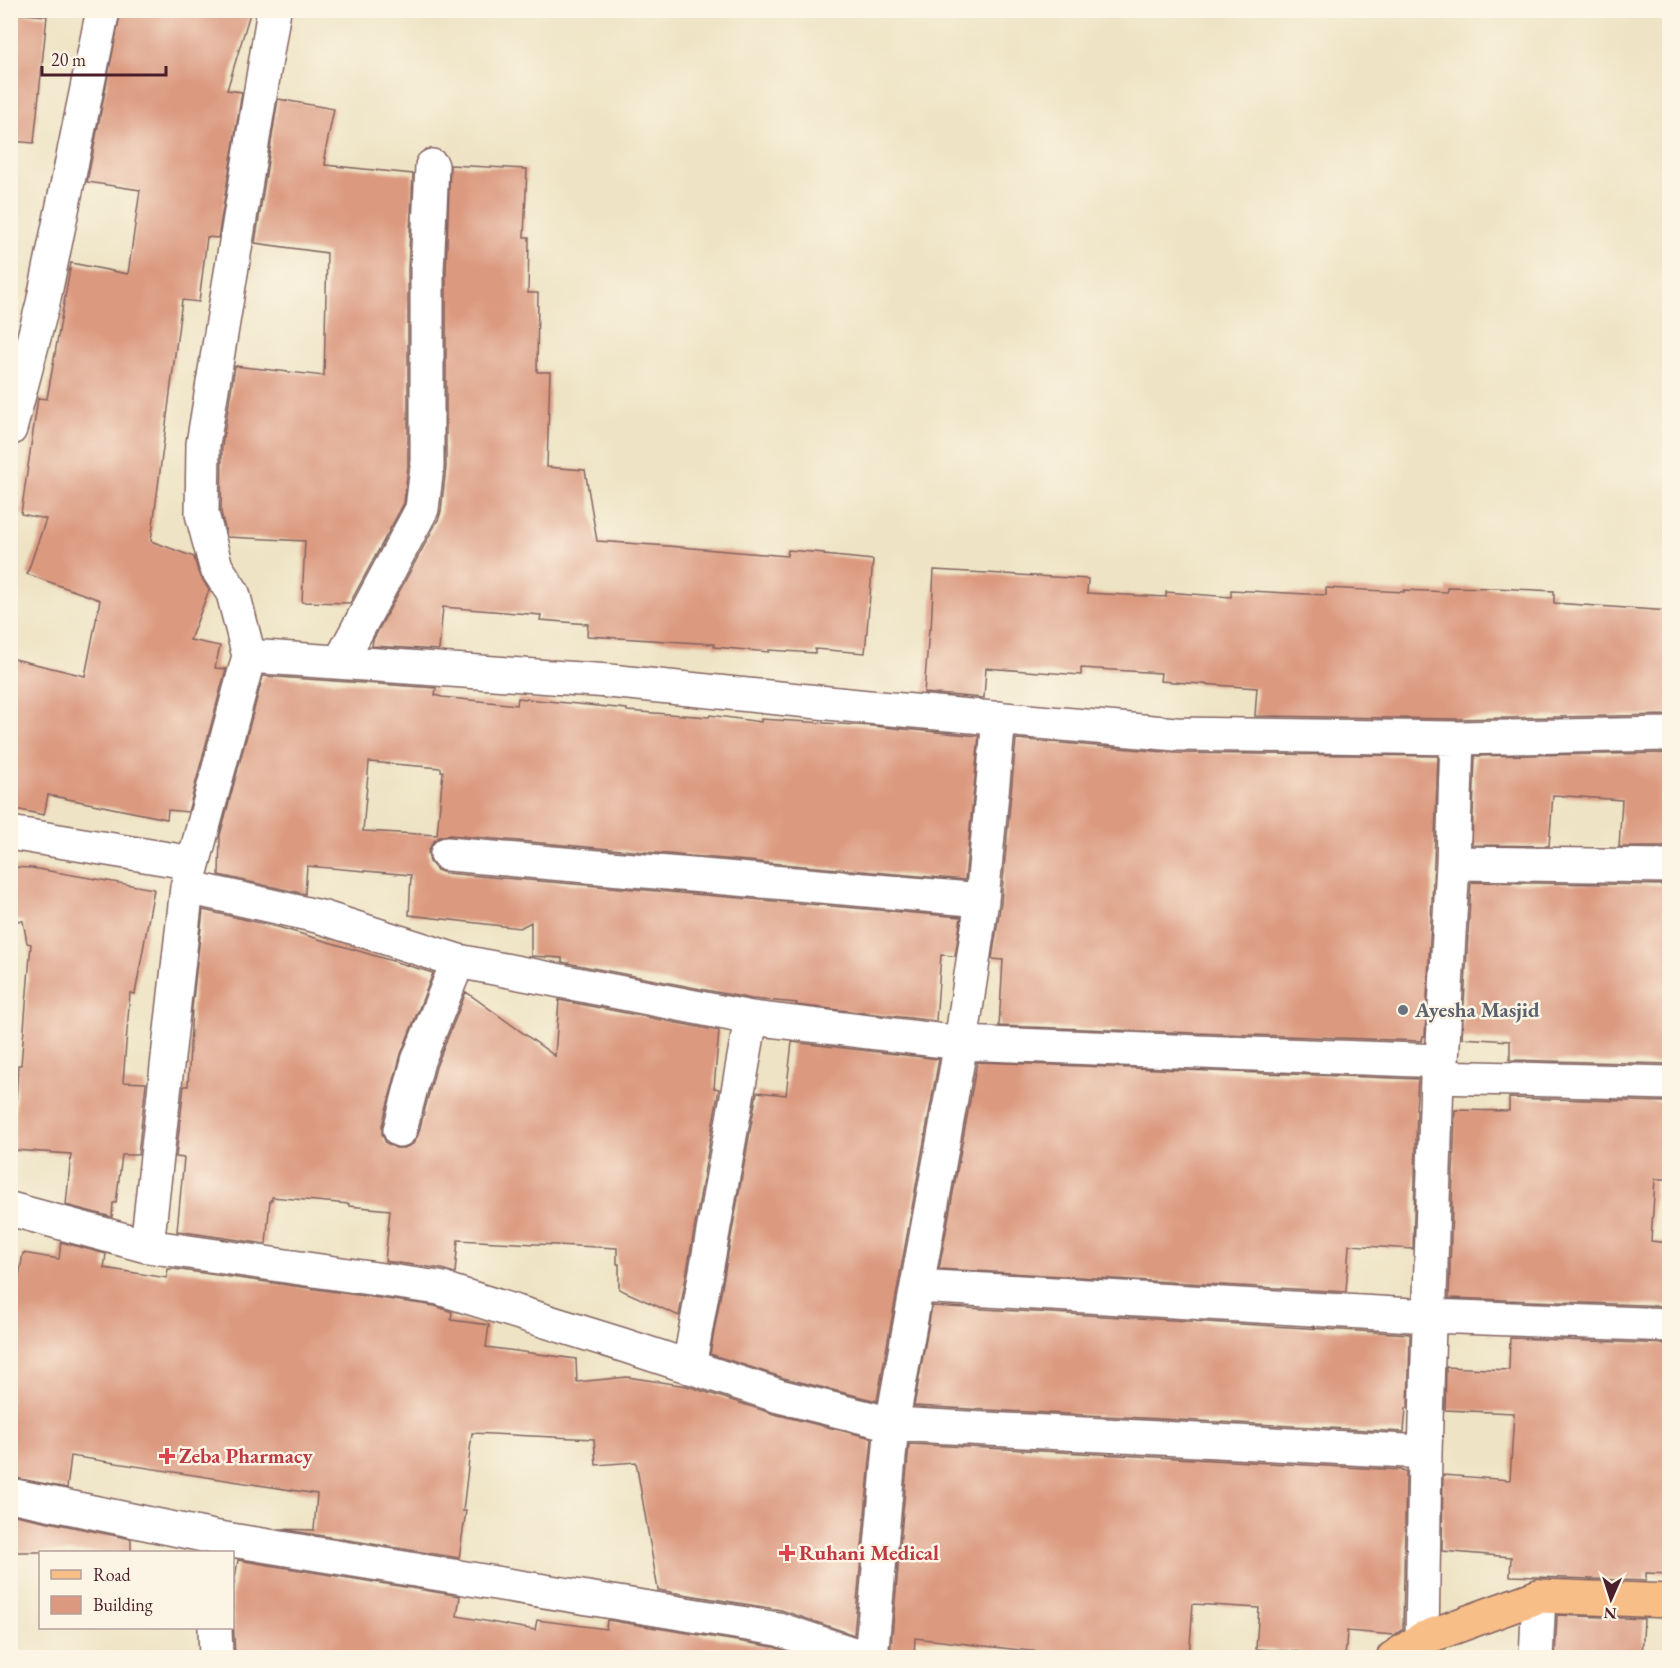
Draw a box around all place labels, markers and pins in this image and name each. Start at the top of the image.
place label: Ayesha Masjid [1414,996,1540,1023]
marker: Ayesha Masjid [1396,1003,1410,1017]
place label: Zeba Pharmacy [179,1442,314,1469]
marker: Zeba Pharmacy [160,1449,174,1463]
place label: Ruhani Medical [799,1539,939,1566]
marker: Ruhani Medical [780,1546,794,1560]

